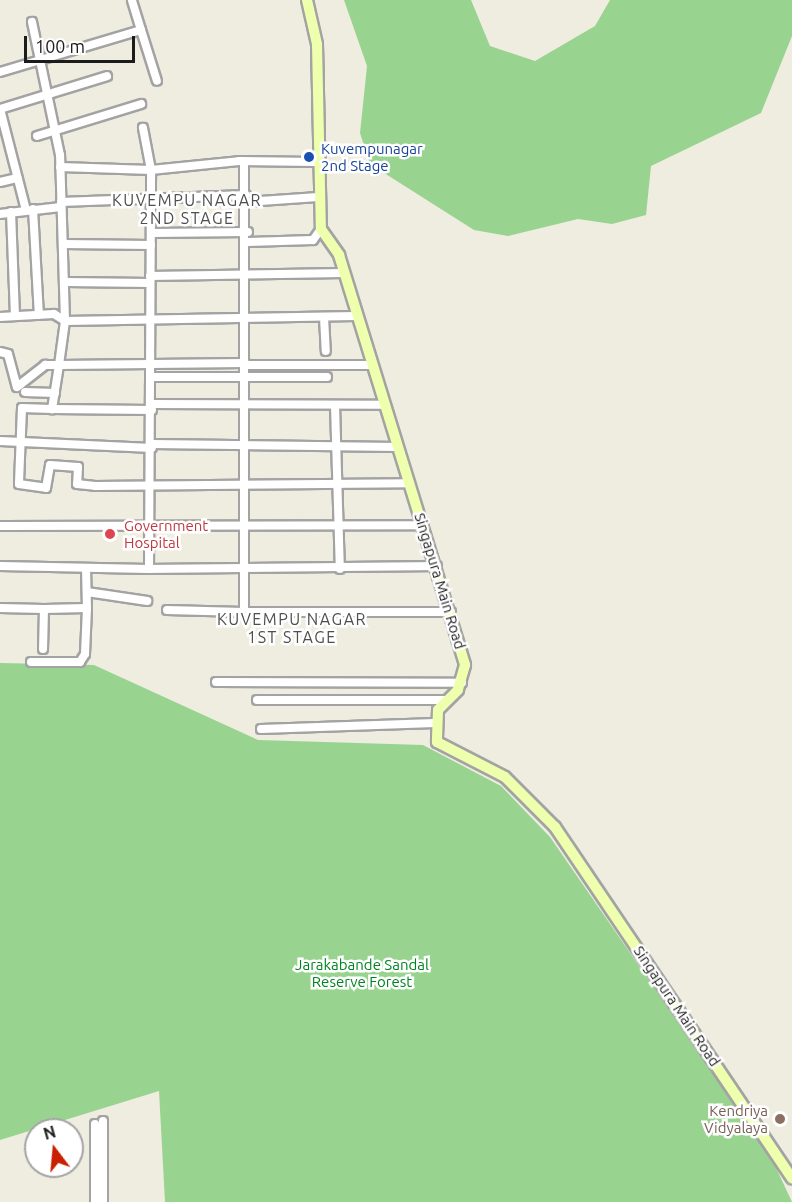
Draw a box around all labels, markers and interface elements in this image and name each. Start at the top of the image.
scale bar [27,24,138,62]
text: 100 m [35,36,85,56]
place label: Kuvempunagar 2nd Stage [321,139,423,174]
marker: Kuvempunagar 2nd Stage [302,150,316,164]
district label: KUVEMPU NAGAR 2ND STAGE [112,190,262,228]
street label: Singapura Main Road [411,511,469,651]
place label: Government Hospital [124,516,208,551]
marker: Government Hospital [101,525,119,543]
district label: KUVEMPU NAGAR 1ST STAGE [217,609,367,647]
street label: Singapura Main Road [630,942,724,1070]
park label: Jarakabande Sandal Reserve Forest [295,955,429,990]
place label: Kendriya Vidyalaya [704,1101,768,1136]
marker: Kendriya Vidyalaya [773,1112,787,1126]
north arrow [24,1118,84,1178]
text: N [41,1122,58,1143]

